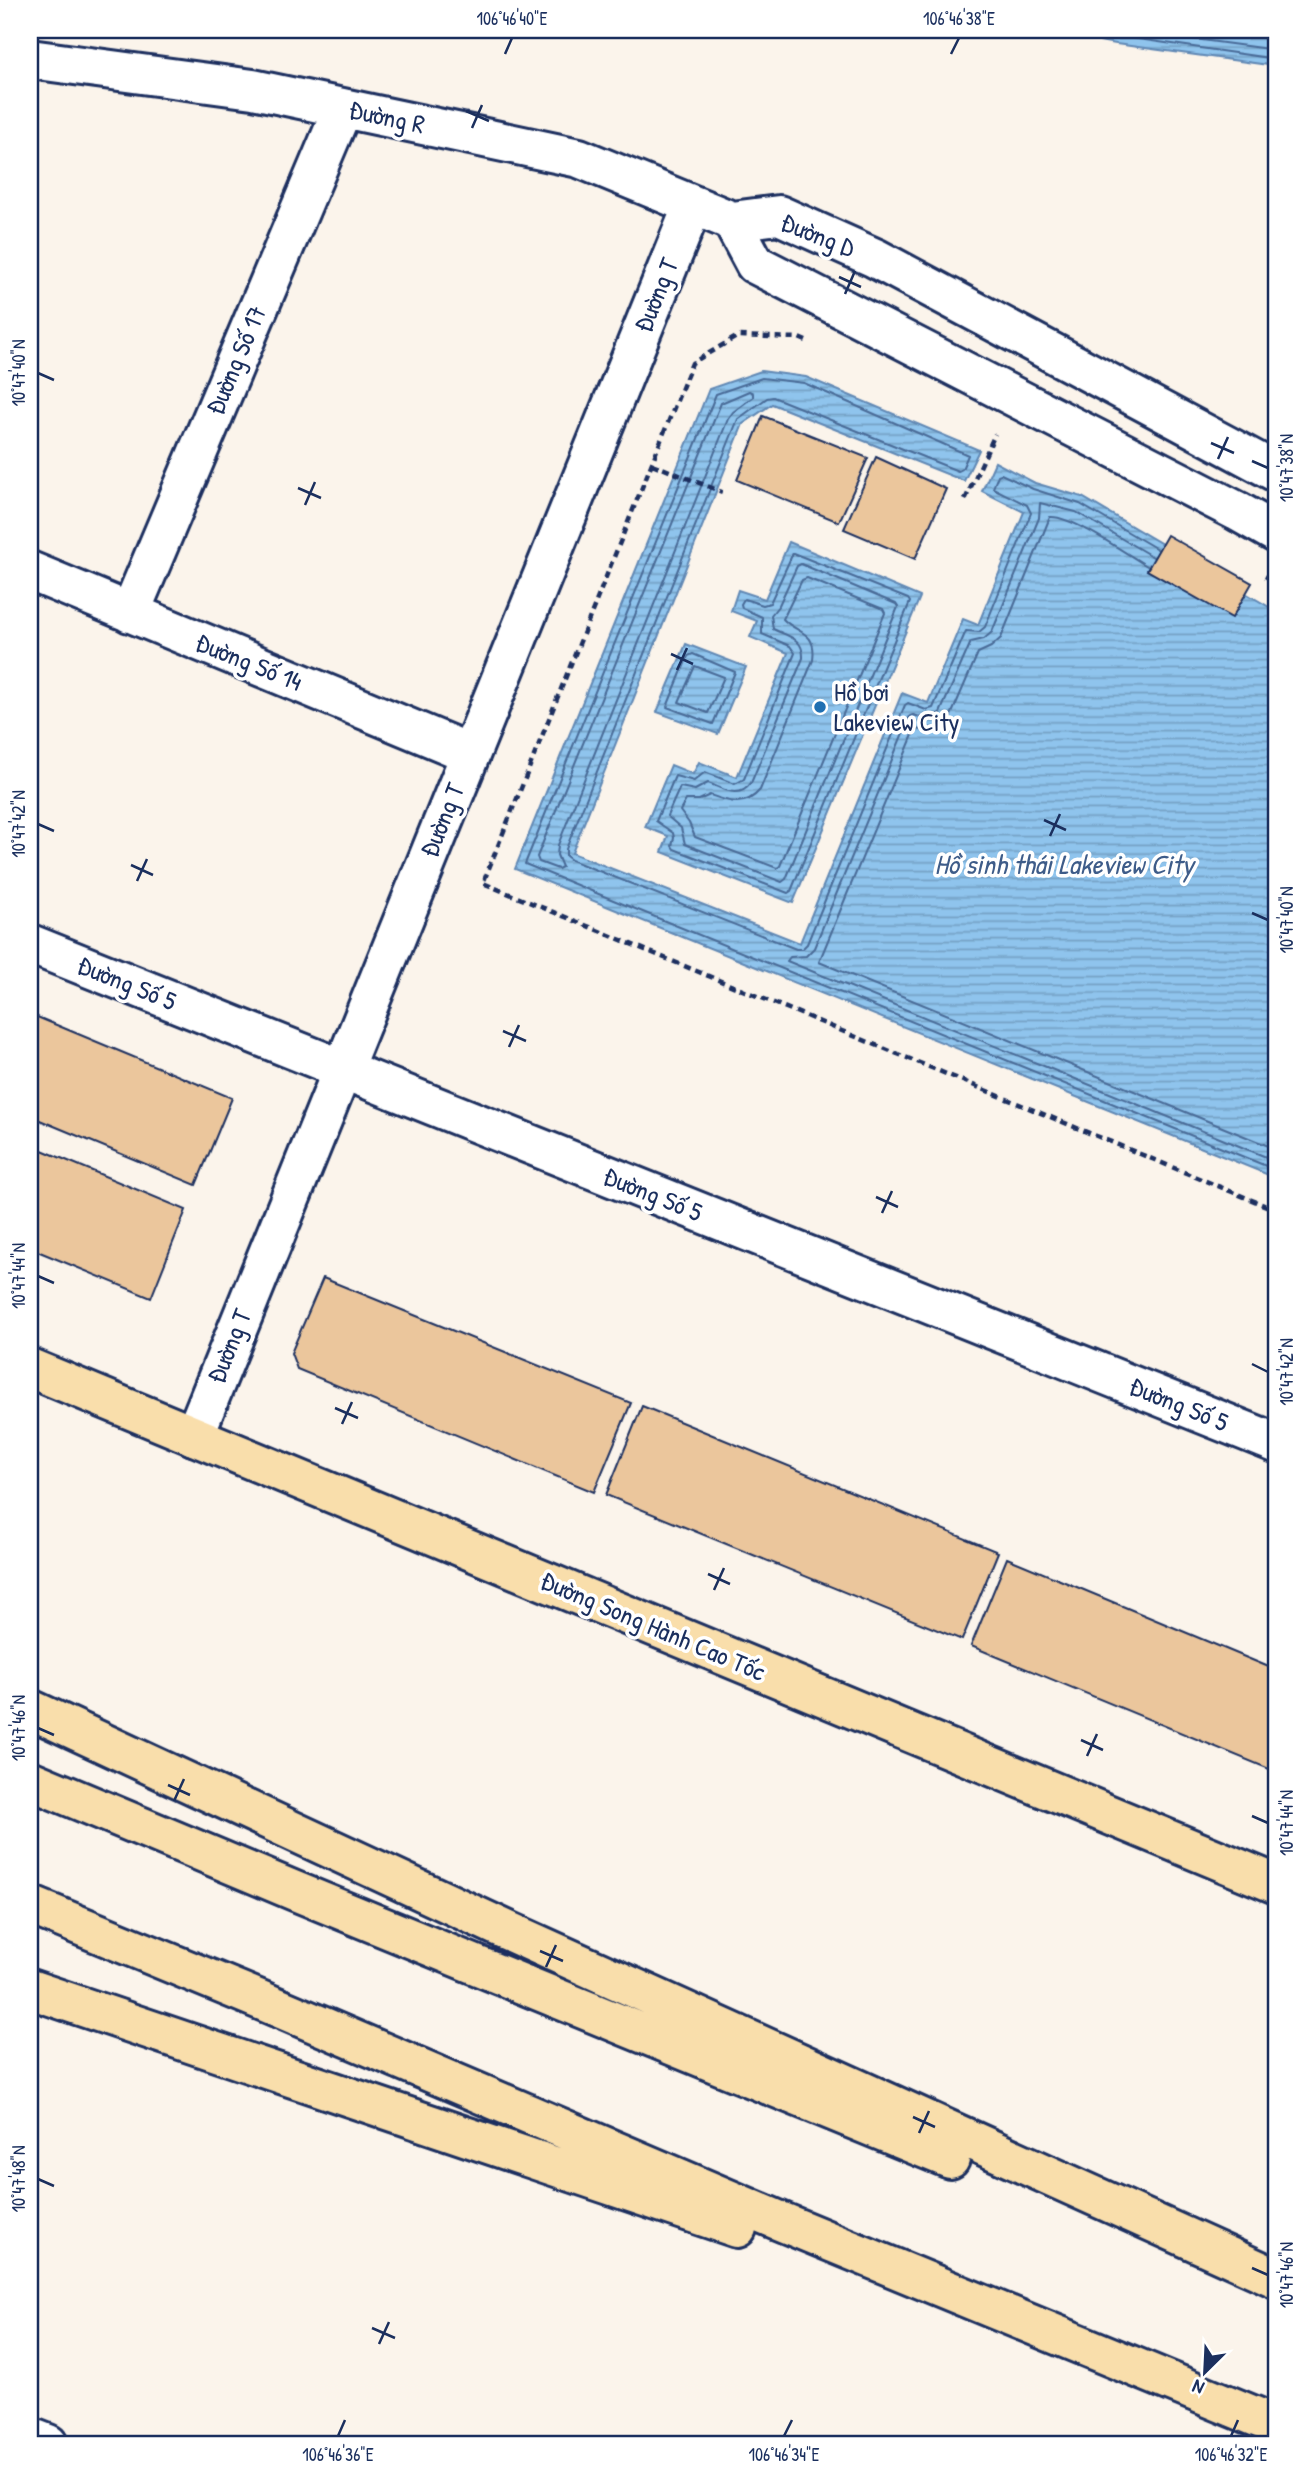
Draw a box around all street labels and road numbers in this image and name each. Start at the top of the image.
street label: Đường R [346,91,428,142]
street label: Đường D [776,204,861,265]
street label: Đường T [625,252,686,337]
street label: Đường Số 17 [197,300,274,420]
street label: Đường Số 14 [191,624,308,699]
street label: Đường T [411,777,472,862]
street label: Đường Số 5 [72,947,182,1018]
street label: Đường Số 5 [598,1158,708,1229]
street label: Đường T [198,1303,259,1388]
street label: Đường Số 5 [1124,1368,1234,1439]
street label: Đường Song Hành Cao Tốc [536,1562,771,1689]

